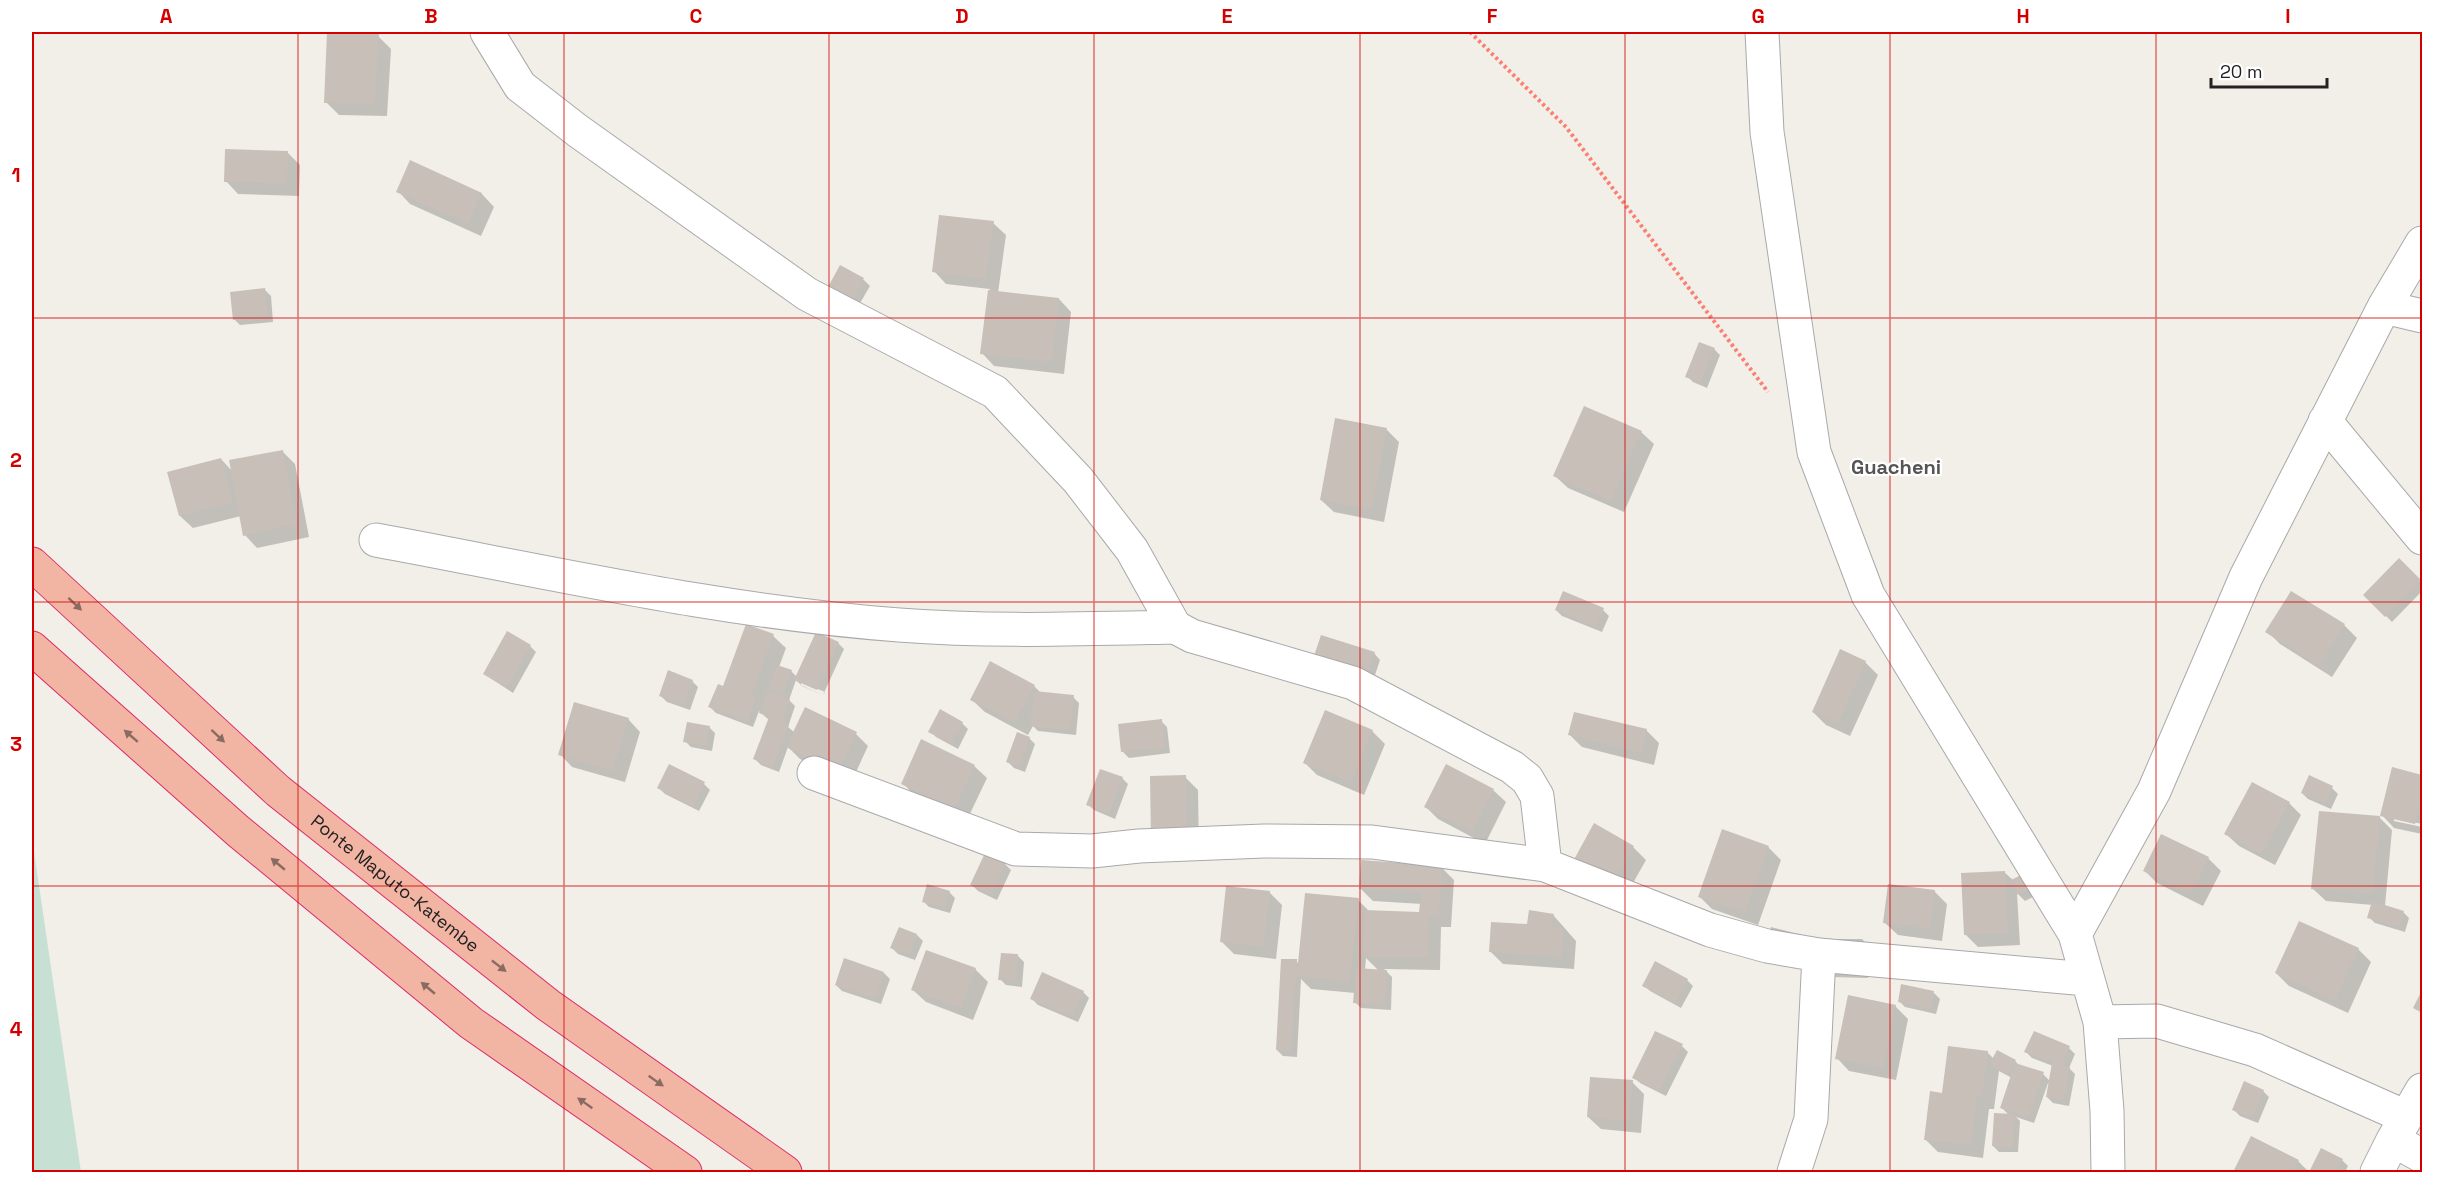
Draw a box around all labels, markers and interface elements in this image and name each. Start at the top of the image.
text: A [160,3,173,29]
text: B [424,3,438,29]
text: C [690,3,703,29]
text: D [955,3,969,29]
text: E [1221,3,1233,29]
text: F [1487,3,1498,29]
text: G [1751,3,1765,29]
text: H [2016,3,2030,29]
text: I [2285,3,2291,29]
scale bar [2211,51,2326,89]
text: 20 m [2220,60,2263,83]
text: 1 [11,162,21,188]
text: 2 [10,447,22,473]
district label: Guacheni [1851,454,1941,480]
one-way arrow [67,597,82,611]
one-way arrow [123,729,138,743]
one-way arrow [210,729,225,742]
text: 3 [10,731,22,757]
street label: Ponte Maputo-Katembe [306,809,484,957]
one-way arrow [270,857,286,870]
one-way arrow [491,959,507,972]
one-way arrow [420,981,436,994]
text: 4 [10,1016,23,1042]
one-way arrow [648,1075,664,1086]
one-way arrow [578,1097,594,1109]

